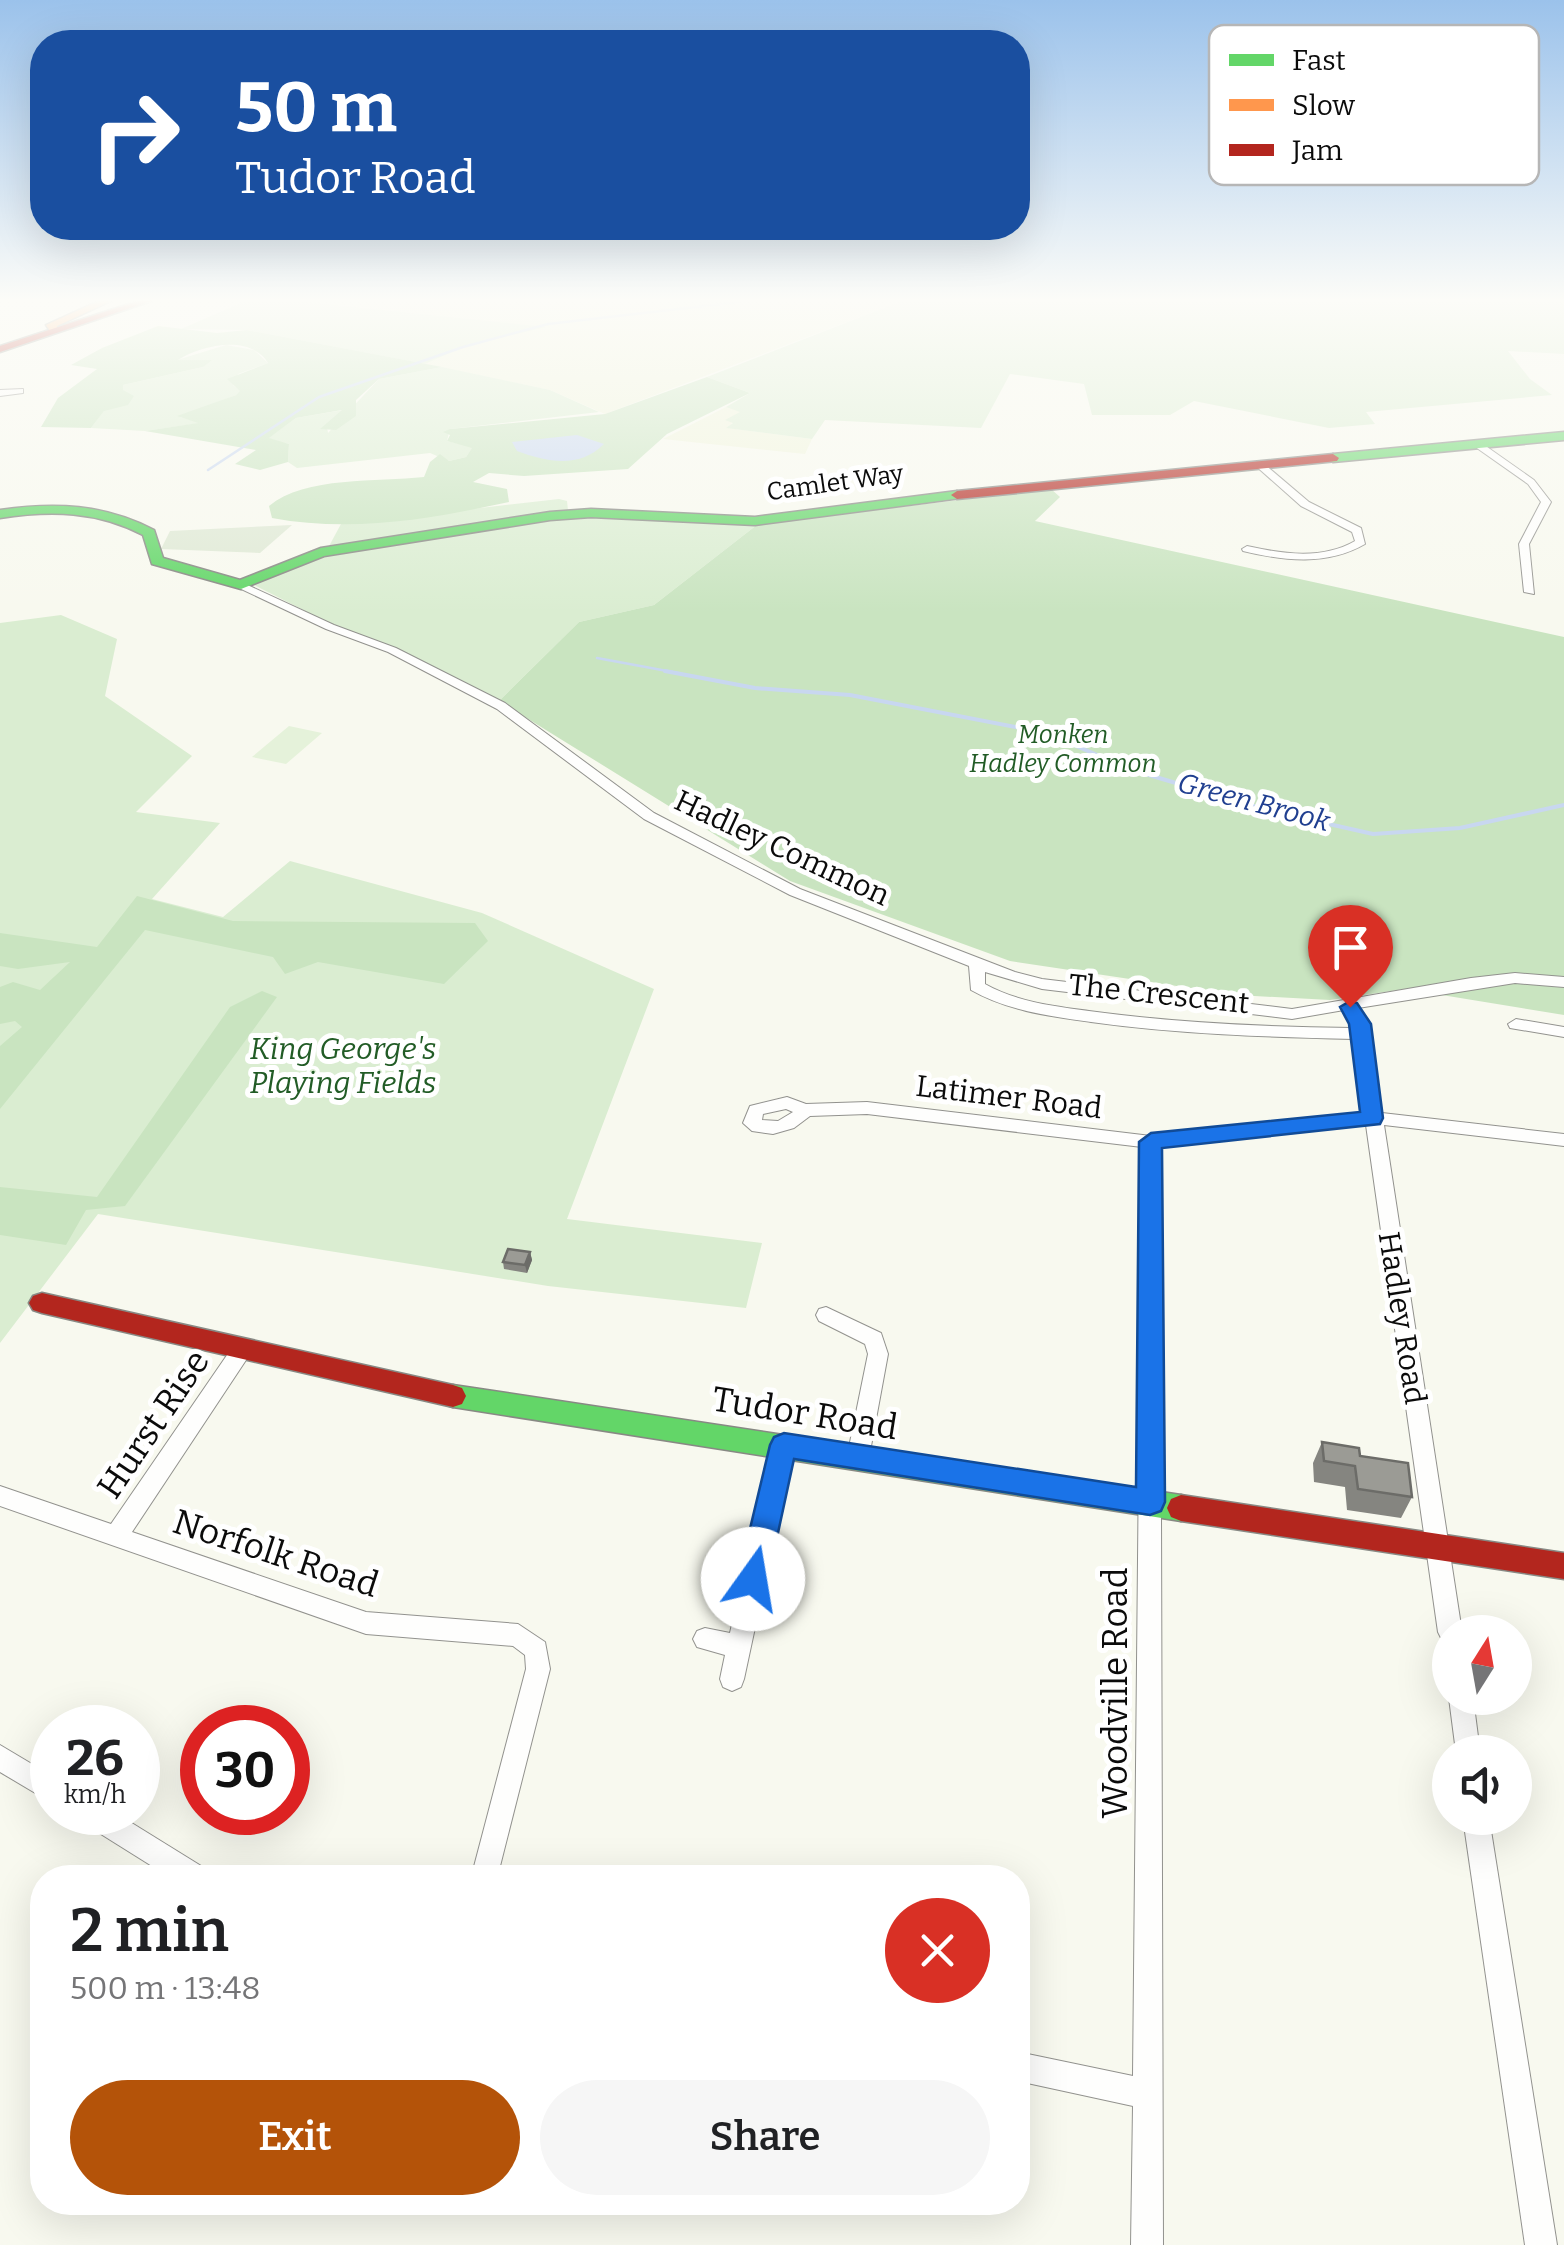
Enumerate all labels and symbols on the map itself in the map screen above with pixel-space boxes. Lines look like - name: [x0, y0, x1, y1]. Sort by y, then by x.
- legend: [1209, 25, 1539, 185]
- text: Fast: [1292, 44, 1346, 77]
- text: Slow: [1292, 89, 1355, 122]
- text: Jam: [1291, 134, 1343, 167]
- street label: Camlet Way: [765, 458, 906, 507]
- park label: Monken Hadley Common: [969, 720, 1157, 779]
- water label: Green Brook: [1174, 766, 1335, 838]
- street label: Hadley Common: [669, 782, 895, 914]
- pin: [1308, 905, 1393, 1008]
- street label: The Crescent: [1067, 967, 1251, 1021]
- park label: King George's Playing Fields: [250, 1031, 436, 1101]
- street label: Latimer Road: [914, 1068, 1104, 1126]
- street label: Hadley Road: [1371, 1229, 1433, 1407]
- street label: Hurst Rise: [88, 1342, 218, 1506]
- street label: Tudor Road: [709, 1378, 901, 1448]
- street label: Norfolk Road: [168, 1500, 384, 1606]
- position arrow: [701, 1527, 805, 1631]
- street label: Woodville Road: [1094, 1568, 1136, 1818]
- north arrow: [1432, 1615, 1532, 1715]
- speed limit sign: 30: [180, 1705, 310, 1835]

